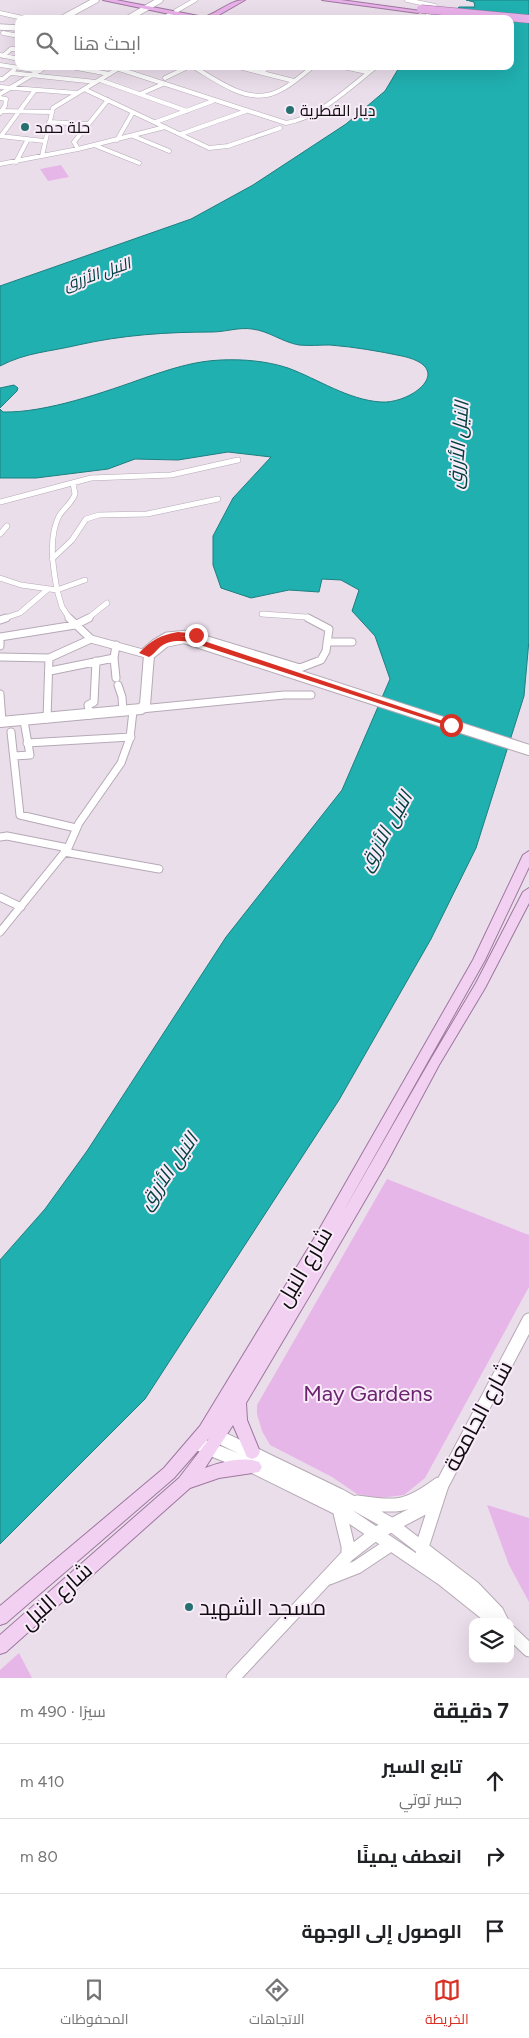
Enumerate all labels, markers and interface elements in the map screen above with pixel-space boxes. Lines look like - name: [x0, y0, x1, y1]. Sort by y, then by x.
- search box: [15, 15, 514, 70]
- icon: search: [33, 29, 61, 57]
- text: ابحث هنا: [73, 32, 141, 55]
- place label: ديار القطرية: [300, 101, 375, 120]
- marker: ديار القطرية: [284, 104, 296, 116]
- place label: حلة حمد: [35, 118, 90, 137]
- marker: حلة حمد: [19, 121, 31, 133]
- water label: النيل الأزرق: [61, 253, 135, 295]
- water label: النيل الأزرق: [442, 398, 475, 490]
- route end: [185, 624, 208, 647]
- route start: [440, 714, 463, 737]
- water label: النيل الأزرق: [353, 785, 419, 875]
- water label: النيل الأزرق: [133, 1126, 205, 1214]
- street label: شارع النيل: [270, 1222, 339, 1312]
- street label: شارع الجامعة: [438, 1356, 519, 1476]
- park label: May Gardens: [303, 1380, 433, 1407]
- street label: شارع النيل: [14, 1556, 99, 1636]
- place label: مسجد الشهيد: [199, 1594, 326, 1621]
- marker: مسجد الشهيد: [183, 1601, 195, 1613]
- map controls: [469, 1618, 514, 1663]
- button: layers: [469, 1618, 514, 1663]
- text: 7 دقيقة: [433, 1698, 509, 1723]
- text: سيرًا · 490 m: [20, 1702, 106, 1721]
- text: تابع السير: [382, 1755, 462, 1778]
- icon: ahead: [481, 1767, 509, 1795]
- text: 410 m: [20, 1772, 64, 1791]
- text: جسر توتي: [399, 1790, 462, 1809]
- icon: right: [481, 1842, 509, 1870]
- text: انعطف يمينًا: [356, 1845, 462, 1868]
- text: 80 m: [20, 1847, 58, 1866]
- icon: arrive: [481, 1917, 509, 1945]
- text: الوصول إلى الوجهة: [302, 1920, 462, 1943]
- tab: المحفوظات: [60, 1976, 128, 2032]
- tab: الاتجاهات: [249, 1976, 304, 2032]
- tab: الخريطة: [425, 1976, 469, 2032]

